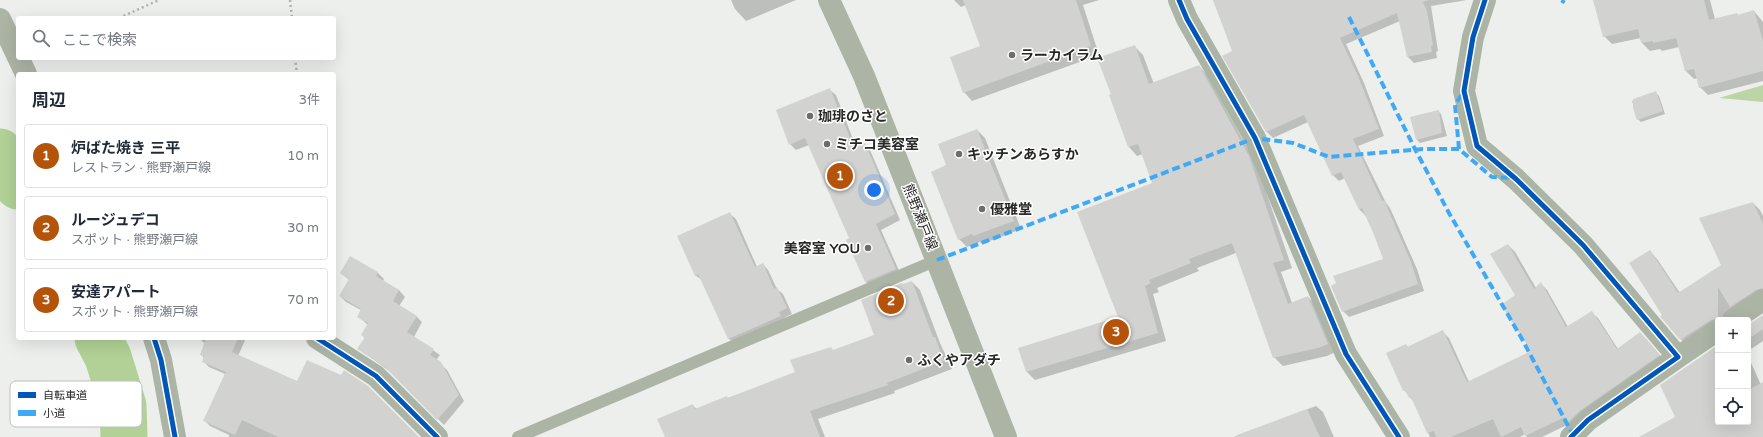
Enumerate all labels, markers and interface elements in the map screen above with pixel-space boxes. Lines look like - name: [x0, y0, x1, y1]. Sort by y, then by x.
- search box: [16, 16, 336, 60]
- icon: search: [30, 27, 52, 49]
- text: ここで検索: [62, 31, 137, 49]
- place label: ラーカイラム: [1020, 47, 1104, 64]
- marker: ラーカイラム: [1007, 50, 1017, 60]
- text: 周辺: [32, 90, 66, 111]
- text: 3件: [299, 92, 320, 108]
- place label: 珈琲のさと: [818, 108, 888, 125]
- marker: 珈琲のさと: [805, 111, 815, 121]
- place label: ミチコ美容室: [835, 136, 919, 153]
- text: 炉ばた焼き 三平: [71, 139, 180, 157]
- marker: ミチコ美容室: [822, 139, 832, 149]
- place label: キッチンあらすか: [967, 146, 1079, 163]
- text: 1: [42, 148, 50, 164]
- text: 10 m: [287, 148, 319, 164]
- marker: キッチンあらすか: [954, 149, 964, 159]
- text: レストラン · 熊野瀬戸線: [71, 160, 211, 176]
- pin: 1: [827, 161, 853, 191]
- your location: [864, 180, 884, 200]
- street label: 熊野瀬戸線: [899, 181, 941, 253]
- place label: 優雅堂: [990, 201, 1032, 218]
- marker: 優雅堂: [977, 204, 987, 214]
- text: ルージュデコ: [71, 211, 160, 229]
- text: 2: [42, 220, 50, 236]
- text: 30 m: [287, 220, 319, 236]
- text: スポット · 熊野瀬戸線: [71, 232, 198, 248]
- place label: 美容室 YOU: [784, 240, 860, 257]
- marker: 美容室 YOU: [863, 243, 873, 253]
- text: 安達アパート: [71, 283, 161, 301]
- pin: 2: [878, 286, 904, 316]
- text: 3: [42, 292, 50, 308]
- text: 70 m: [287, 292, 319, 308]
- text: スポット · 熊野瀬戸線: [71, 304, 198, 320]
- pin: 3: [1103, 317, 1129, 347]
- map controls: [1715, 317, 1751, 425]
- button: +: [1715, 317, 1751, 353]
- place label: ふくやアダチ: [917, 352, 1001, 369]
- button: −: [1715, 353, 1751, 389]
- marker: ふくやアダチ: [904, 355, 914, 365]
- legend: [10, 381, 142, 427]
- text: 自転車道: [43, 389, 87, 402]
- button: locate: [1715, 389, 1751, 425]
- text: 小道: [43, 407, 65, 420]

